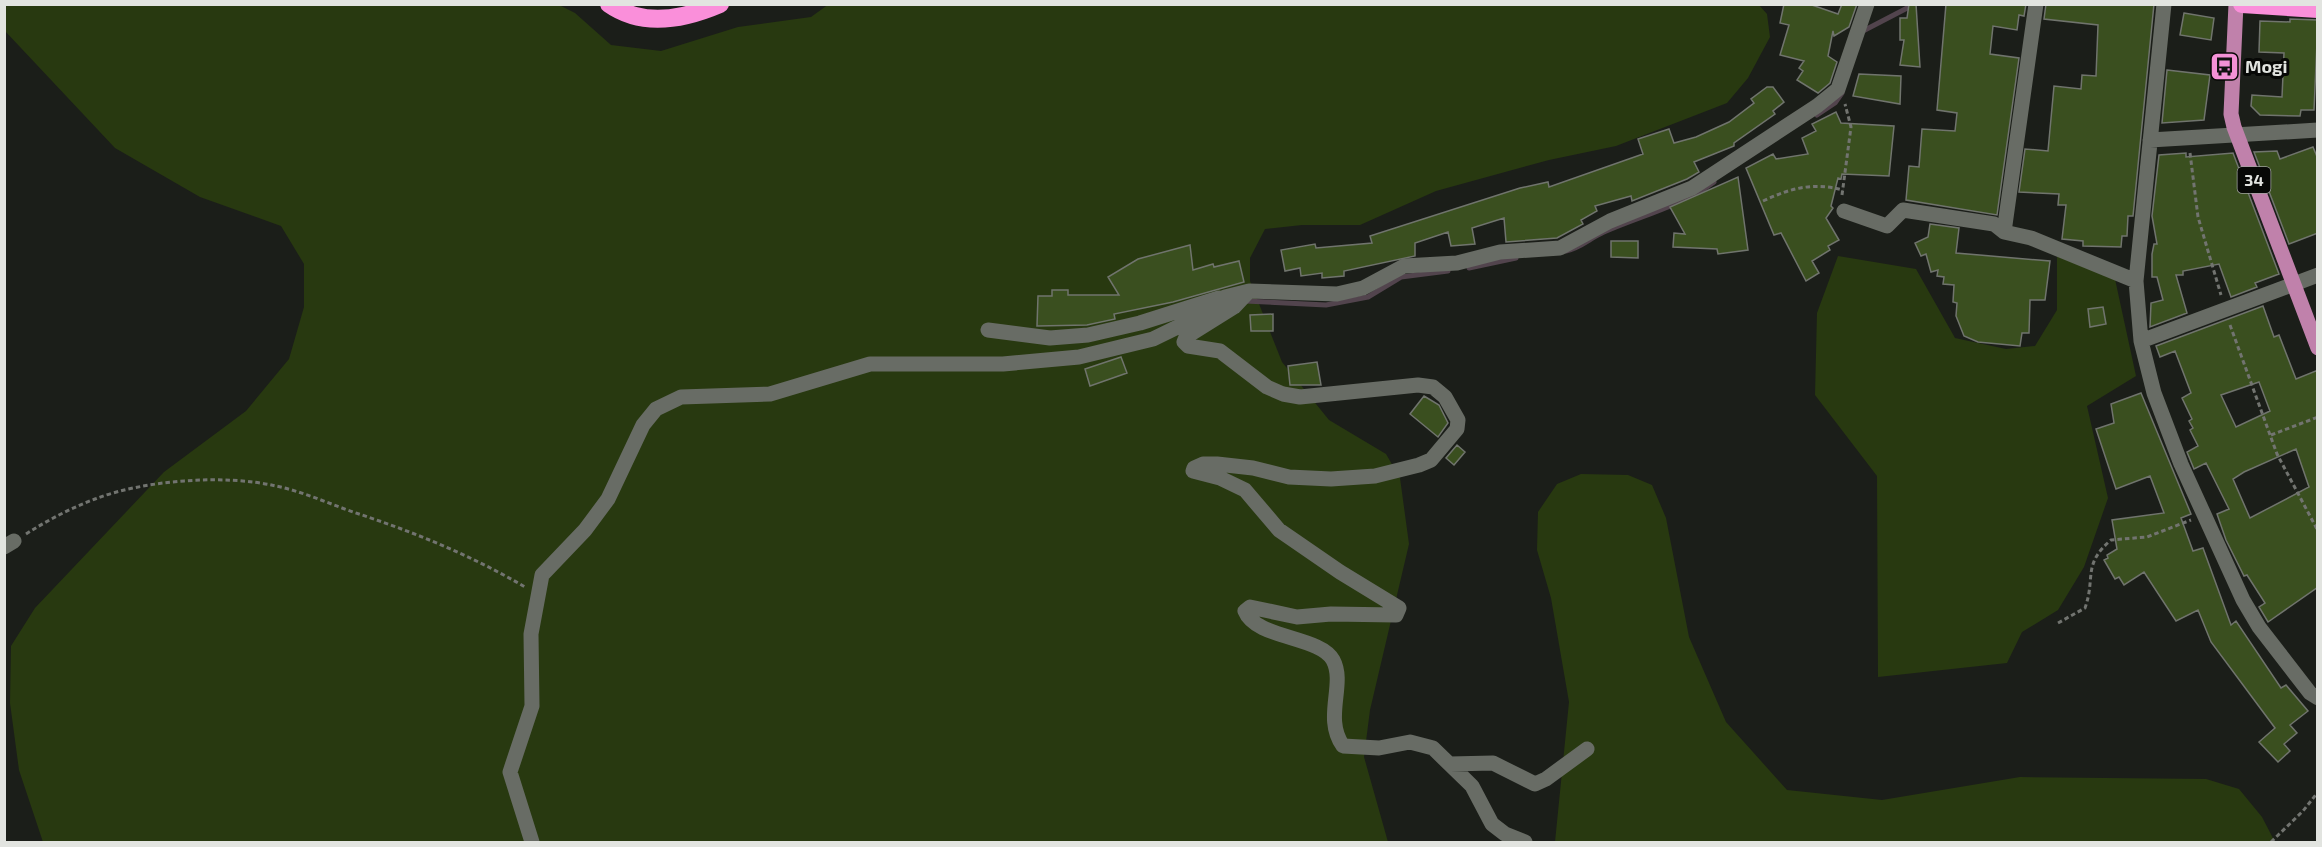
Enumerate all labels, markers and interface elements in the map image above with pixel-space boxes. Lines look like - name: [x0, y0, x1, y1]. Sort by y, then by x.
- bus stop icon: Mogi: [2208, 51, 2240, 83]
- place label: Mogi: [2245, 55, 2288, 77]
- road number: 34: [2238, 167, 2270, 193]

